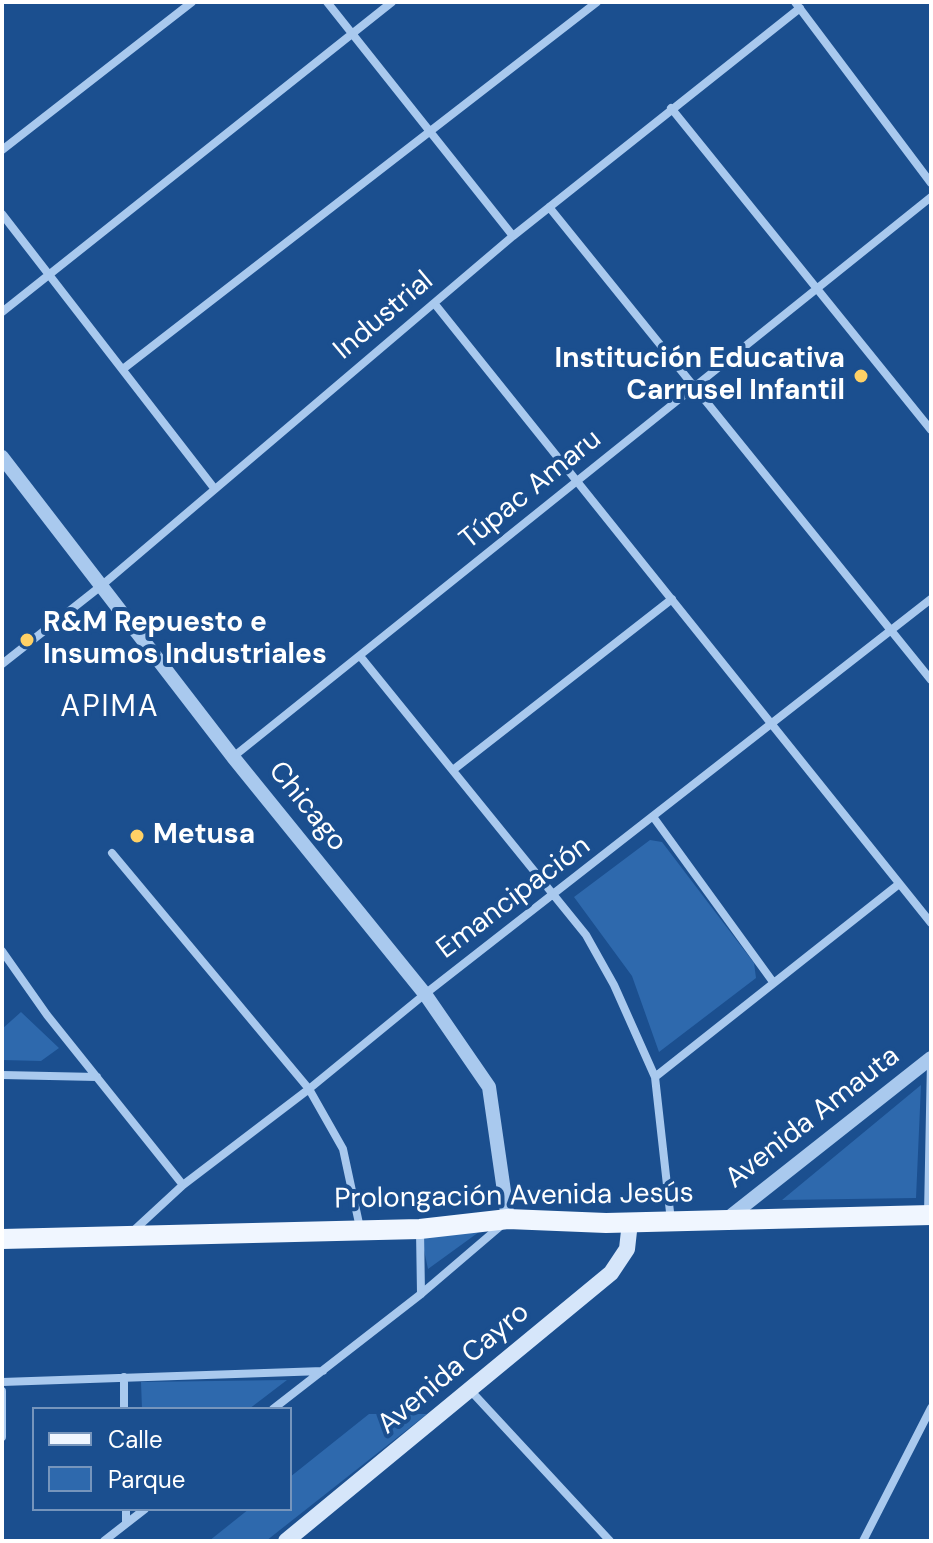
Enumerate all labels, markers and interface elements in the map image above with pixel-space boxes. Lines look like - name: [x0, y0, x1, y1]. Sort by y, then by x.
- street label: Industrial: [328, 265, 440, 367]
- place label: Institución Educativa Carrusel Infantil: [555, 343, 845, 409]
- marker: Institución Educativa Carrusel Infantil: [852, 367, 870, 385]
- street label: Túpac Amaru: [454, 423, 608, 557]
- place label: R&M Repuesto e Insumos Industriales: [43, 607, 327, 673]
- marker: R&M Repuesto e Insumos Industriales: [18, 631, 36, 649]
- district label: APIMA: [60, 690, 160, 726]
- street label: Chicago: [261, 755, 353, 859]
- place label: Metusa: [153, 819, 255, 853]
- marker: Metusa: [128, 827, 146, 845]
- street label: Emancipación: [431, 830, 597, 966]
- street label: Avenida Amauta: [719, 1040, 907, 1196]
- street label: Prolongación Avenida Jesús: [334, 1177, 694, 1217]
- street label: Avenida Cayro: [372, 1296, 536, 1442]
- legend: [32, 1407, 292, 1511]
- text: Calle: [108, 1424, 163, 1455]
- text: Parque: [108, 1464, 185, 1495]

